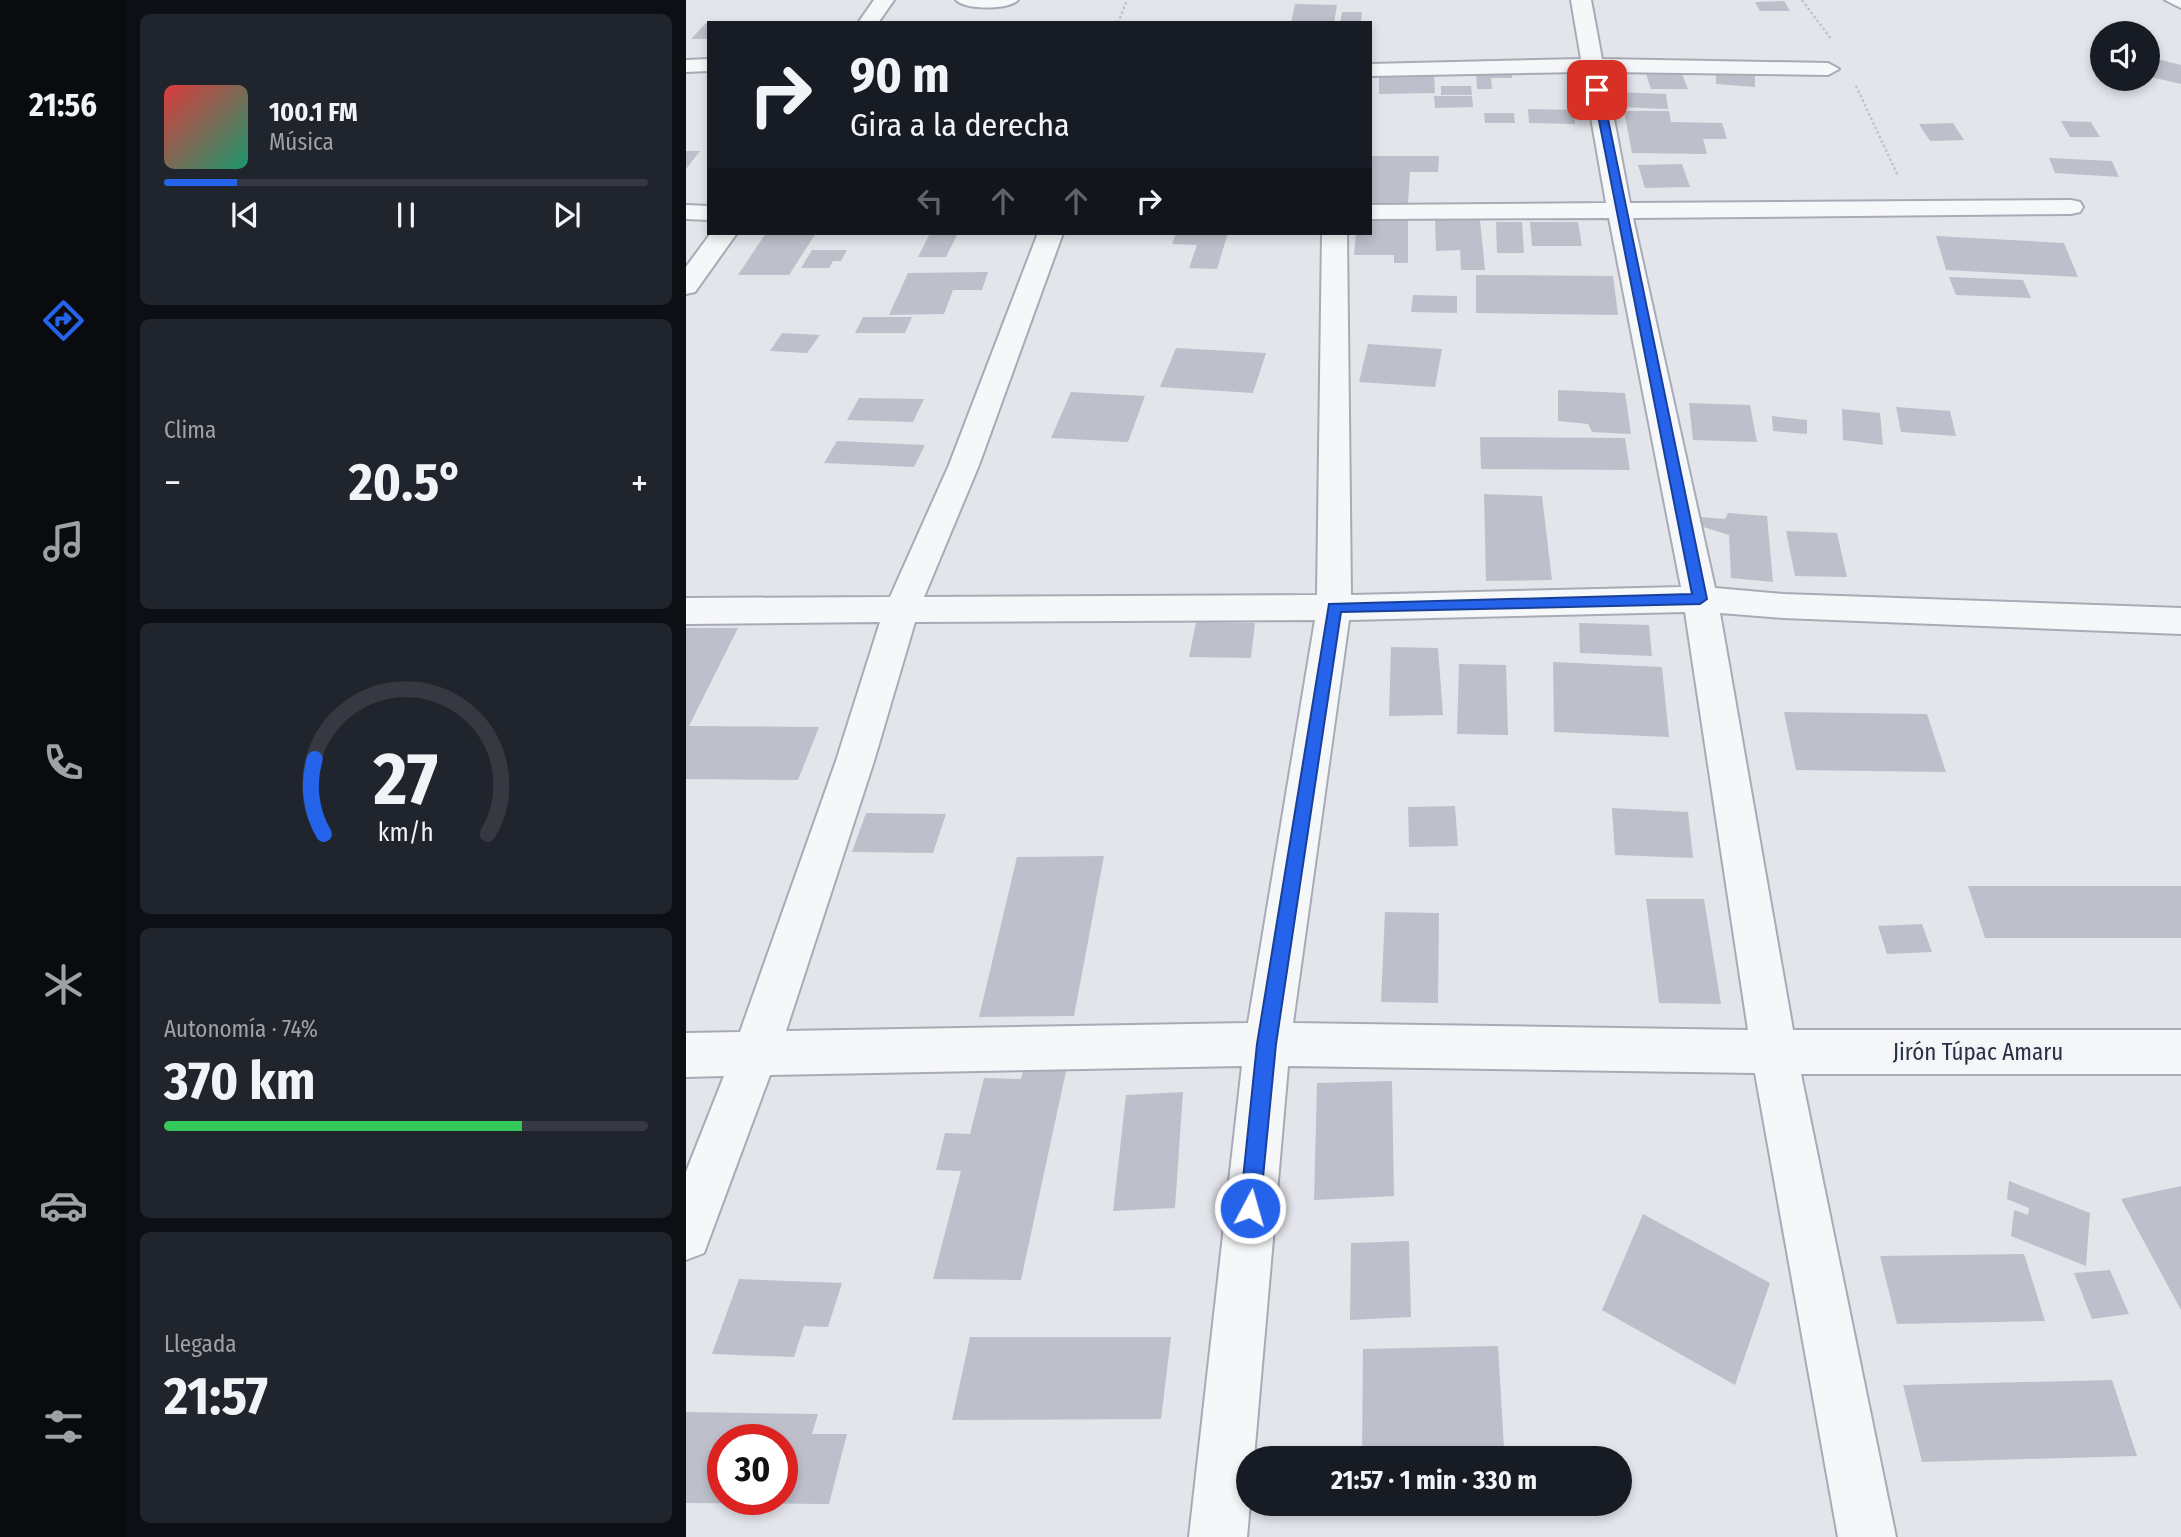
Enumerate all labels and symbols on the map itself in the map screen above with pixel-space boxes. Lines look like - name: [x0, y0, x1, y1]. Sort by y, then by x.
- pin: [1567, 60, 1627, 120]
- street label: Jirón Túpac Amaru: [1893, 1038, 2063, 1066]
- position arrow: [1213, 1171, 1287, 1245]
- speed limit sign: 30: [707, 1424, 798, 1515]

